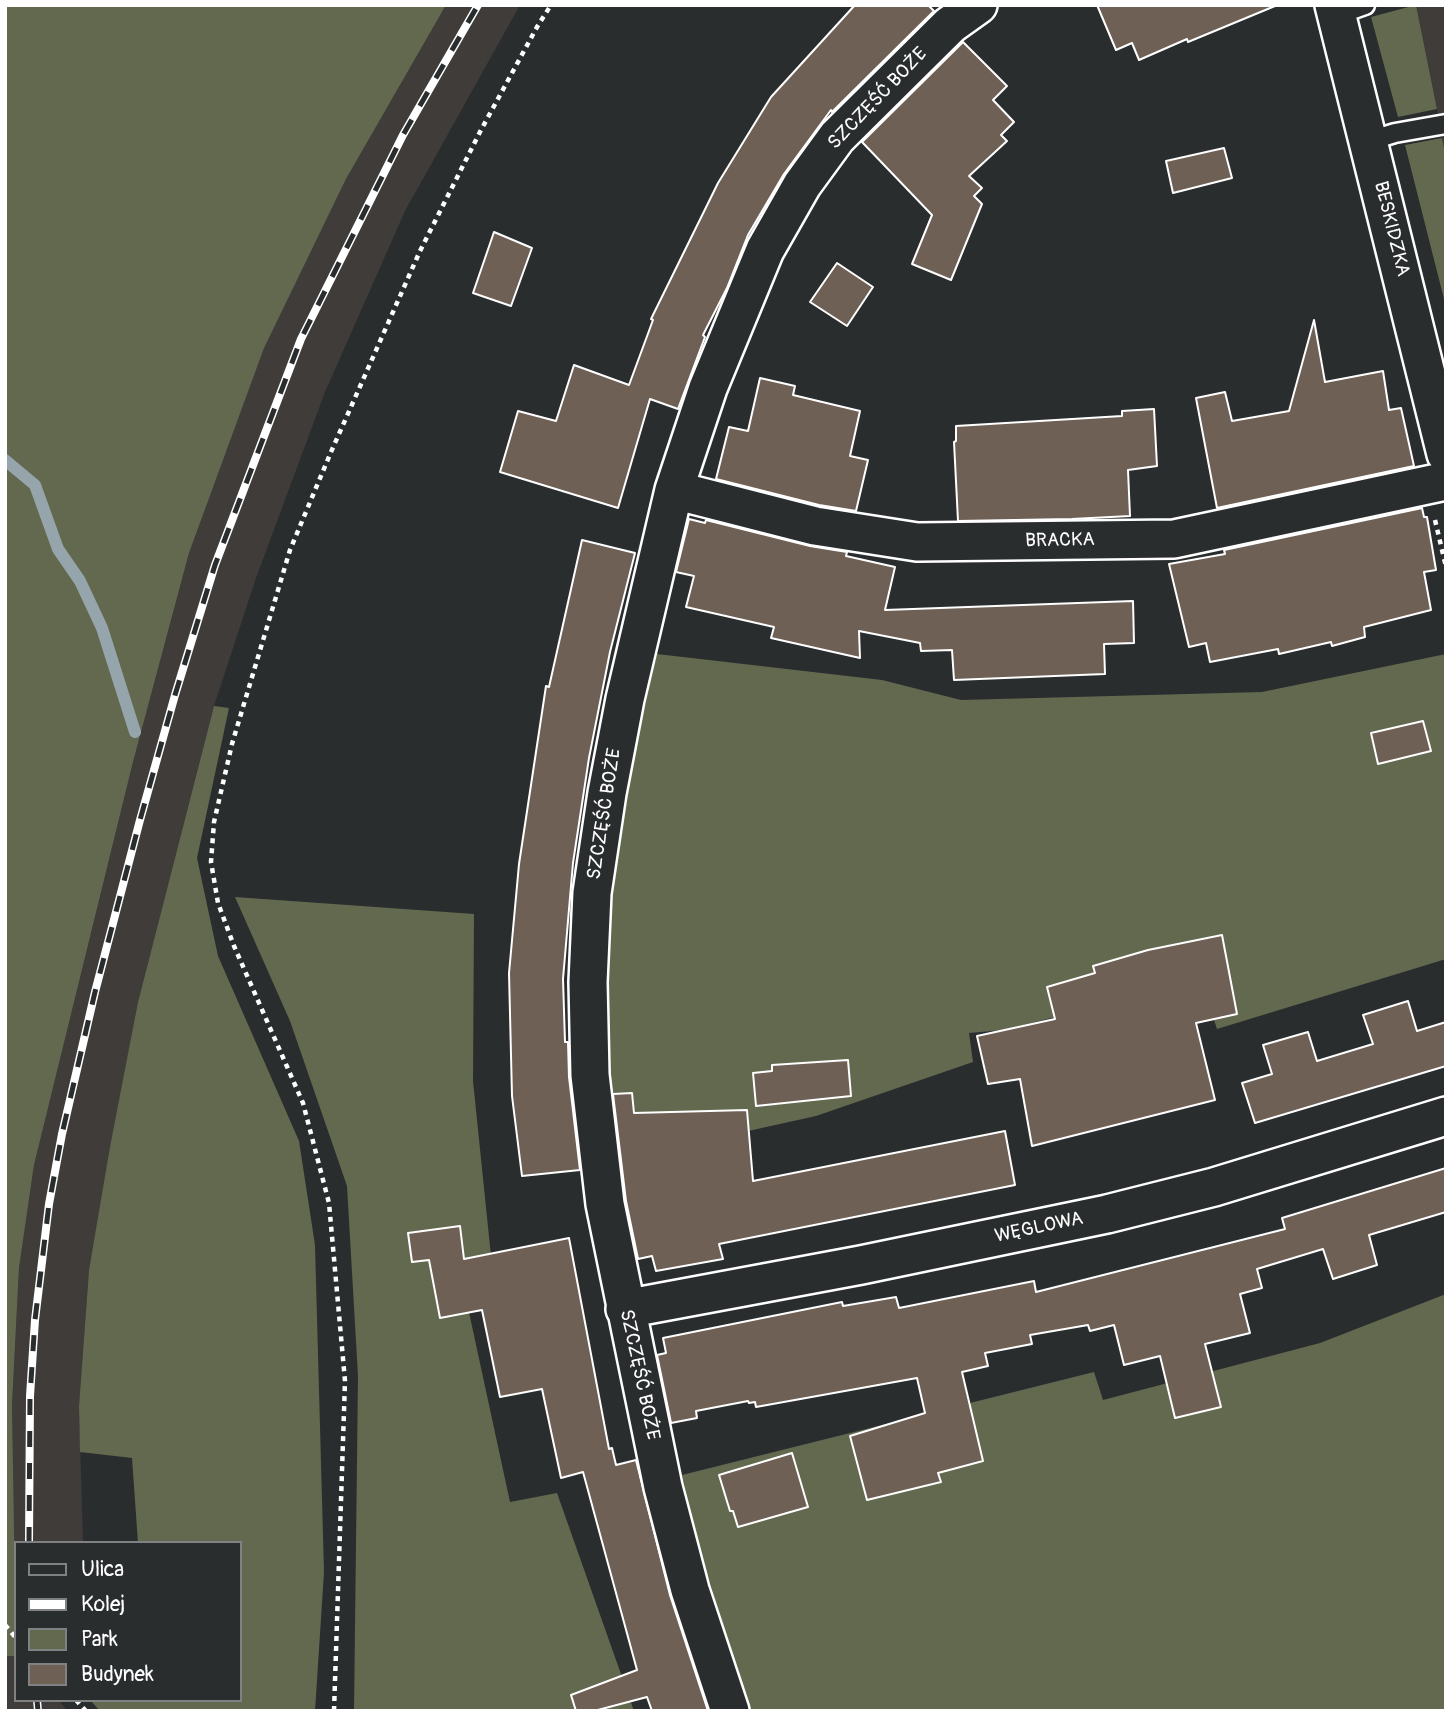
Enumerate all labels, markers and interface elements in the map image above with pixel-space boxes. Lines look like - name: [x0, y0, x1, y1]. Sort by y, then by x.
- street label: SZCZĘŚĆ BOŻE: [824, 43, 932, 155]
- street label: BESKIDZKA: [1368, 179, 1414, 279]
- street label: BRACKA: [1025, 529, 1095, 553]
- street label: SZCZĘŚĆ BOŻE: [583, 747, 627, 881]
- street label: WĘGLOWA: [993, 1208, 1085, 1248]
- street label: SZCZĘŚĆ BOŻE: [614, 1308, 664, 1442]
- legend: [14, 1541, 242, 1702]
- text: Ulica: [81, 1556, 124, 1583]
- text: Kolej: [81, 1591, 125, 1618]
- text: Park: [81, 1626, 118, 1653]
- text: Budynek: [81, 1661, 154, 1688]

